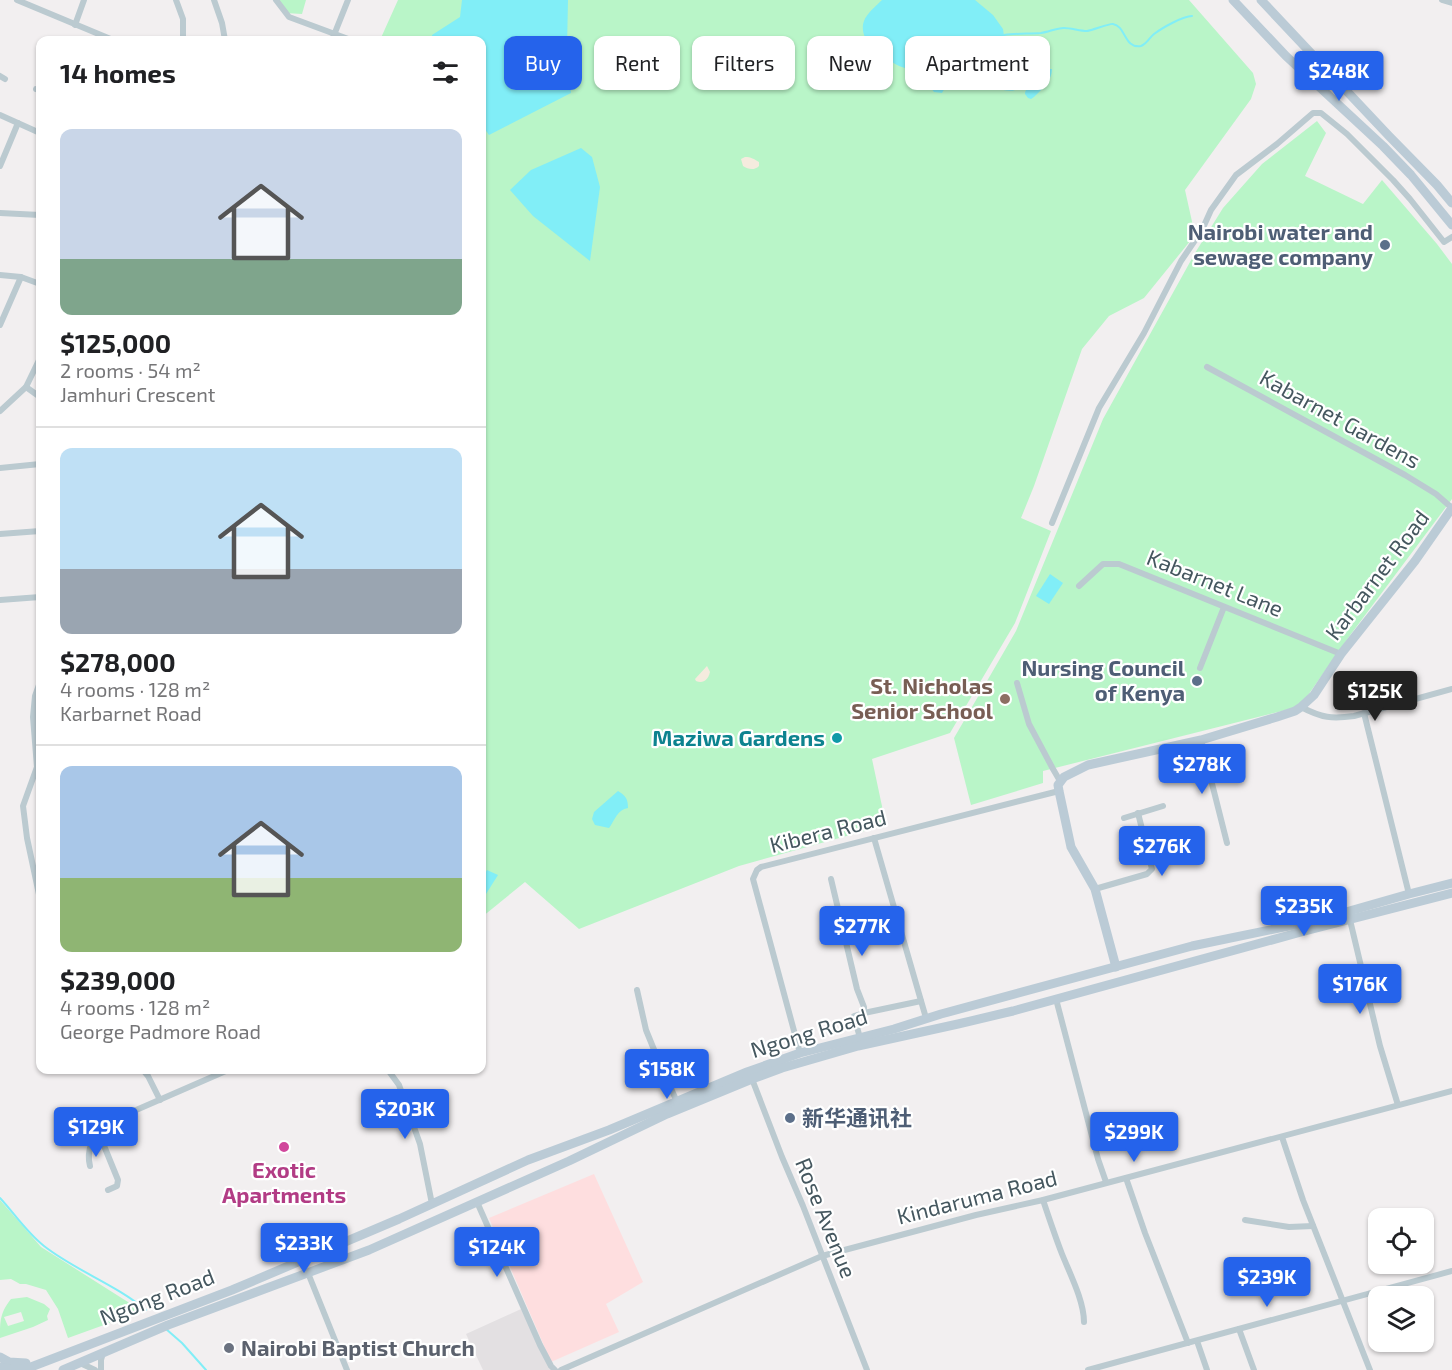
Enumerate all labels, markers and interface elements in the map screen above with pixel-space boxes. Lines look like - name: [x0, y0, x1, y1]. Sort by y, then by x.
- chip: Buy: [504, 36, 582, 90]
- chip: Rent: [594, 36, 680, 90]
- chip: Filters: [692, 36, 795, 90]
- chip: New: [807, 36, 893, 90]
- chip: Apartment: [905, 36, 1050, 90]
- pin: $248K: [1297, 51, 1381, 102]
- icon: filters: [429, 56, 462, 89]
- text: 14 homes: [60, 57, 176, 88]
- text: $248K: [1308, 58, 1370, 82]
- icon: home: [207, 168, 315, 276]
- place label: Nairobi water and sewage company: [1188, 218, 1374, 270]
- marker: Nairobi water and sewage company: [1378, 238, 1392, 252]
- text: $125,000: [60, 327, 171, 358]
- text: 2 rooms · 54 m²: [60, 358, 201, 382]
- street label: Kabarnet Gardens: [1256, 363, 1425, 473]
- text: Jamhuri Crescent: [60, 382, 215, 406]
- icon: home: [207, 487, 315, 595]
- street label: Karbarnet Road: [1319, 504, 1433, 644]
- street label: Kabarnet Lane: [1144, 543, 1287, 621]
- text: $278,000: [60, 646, 176, 677]
- place label: Nursing Council of Kenya: [1021, 654, 1186, 706]
- pin: $125K: [1333, 671, 1417, 722]
- place label: St. Nicholas Senior School: [851, 672, 994, 723]
- marker: Nursing Council of Kenya: [1190, 674, 1204, 688]
- text: 4 rooms · 128 m²: [60, 677, 210, 701]
- text: $125K: [1347, 678, 1403, 702]
- marker: St. Nicholas Senior School: [998, 692, 1012, 706]
- text: Karbarnet Road: [60, 701, 202, 725]
- place label: Maziwa Gardens: [652, 724, 825, 750]
- marker: Maziwa Gardens: [830, 731, 844, 745]
- pin: $278K: [1160, 744, 1244, 795]
- text: $278K: [1173, 751, 1231, 775]
- street label: Kibera Road: [767, 803, 889, 857]
- icon: home: [207, 805, 315, 913]
- pin: $276K: [1120, 826, 1204, 877]
- text: $276K: [1133, 833, 1191, 857]
- pin: $235K: [1262, 886, 1346, 937]
- text: $235K: [1275, 893, 1333, 917]
- pin: $277K: [820, 906, 904, 957]
- text: $277K: [833, 913, 891, 937]
- text: $239,000: [60, 964, 176, 995]
- pin: $176K: [1318, 964, 1402, 1015]
- text: $176K: [1332, 971, 1388, 995]
- text: 4 rooms · 128 m²: [60, 995, 210, 1019]
- street label: Ngong Road: [747, 1002, 870, 1062]
- text: George Padmore Road: [60, 1019, 261, 1043]
- pin: $158K: [625, 1049, 709, 1100]
- text: $158K: [639, 1056, 695, 1080]
- pin: $203K: [363, 1089, 447, 1140]
- text: $203K: [375, 1096, 435, 1120]
- place label: 新华通讯社: [802, 1104, 912, 1130]
- pin: $129K: [54, 1107, 138, 1158]
- marker: 新华通讯社: [783, 1111, 797, 1125]
- pin: $299K: [1092, 1112, 1176, 1163]
- text: $129K: [68, 1114, 124, 1138]
- text: $299K: [1104, 1119, 1164, 1143]
- marker: Exotic Apartments: [277, 1140, 291, 1154]
- street label: Rose Avenue: [791, 1154, 863, 1281]
- place label: Exotic Apartments: [222, 1156, 346, 1207]
- street label: Kindaruma Road: [894, 1164, 1060, 1229]
- map controls: [1368, 1208, 1434, 1352]
- button: locate: [1368, 1208, 1434, 1274]
- pin: $233K: [262, 1223, 346, 1274]
- pin: $124K: [455, 1227, 539, 1278]
- text: $233K: [275, 1230, 333, 1254]
- text: $124K: [468, 1234, 526, 1258]
- pin: $239K: [1225, 1257, 1309, 1308]
- street label: Ngong Road: [96, 1262, 218, 1330]
- text: $239K: [1237, 1264, 1297, 1288]
- button: layers: [1368, 1286, 1434, 1352]
- place label: Nairobi Baptist Church: [241, 1334, 475, 1360]
- marker: Nairobi Baptist Church: [222, 1341, 236, 1355]

